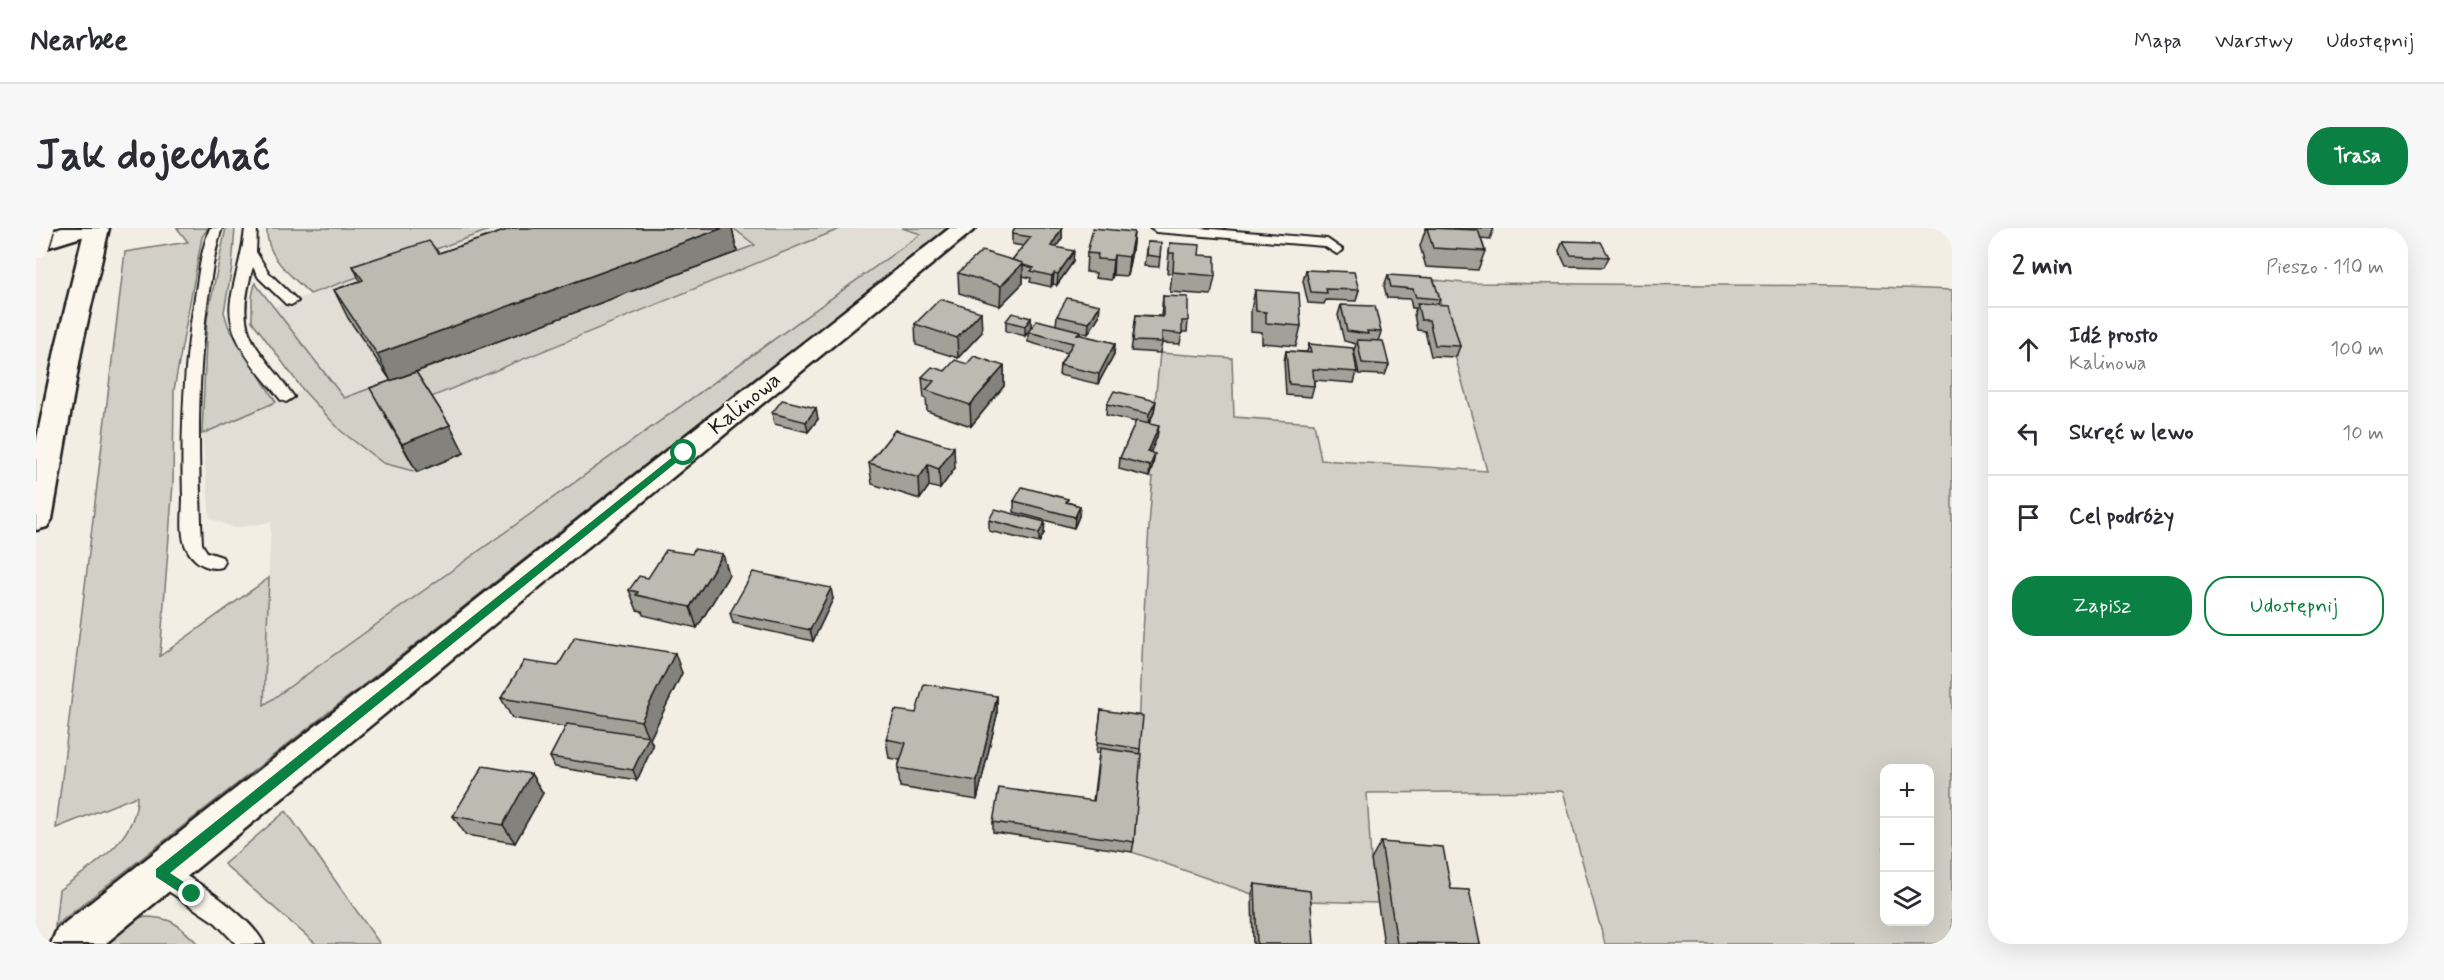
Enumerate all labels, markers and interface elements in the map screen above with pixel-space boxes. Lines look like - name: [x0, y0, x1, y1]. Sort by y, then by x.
- text: Nearbee: [30, 23, 128, 60]
- text: Mapa: [2134, 27, 2182, 55]
- text: Warstwy: [2215, 27, 2293, 55]
- text: Udostępnij: [2326, 27, 2414, 55]
- button: Trasa: [2307, 127, 2408, 185]
- text: Jak dojechać: [36, 129, 270, 184]
- text: 2 min: [2012, 250, 2073, 284]
- text: Pieszo · 110 m: [2266, 254, 2384, 281]
- text: Idź prosto: [2069, 322, 2158, 350]
- icon: ahead: [2012, 333, 2045, 366]
- text: 100 m: [2330, 336, 2384, 363]
- text: Kalinowa: [2069, 350, 2147, 377]
- street label: Kalinowa: [703, 366, 787, 442]
- icon: left: [2012, 417, 2045, 450]
- text: Skręć w lewo: [2069, 419, 2194, 447]
- text: 10 m: [2342, 420, 2384, 447]
- route start: [670, 439, 696, 465]
- icon: arrive: [2012, 501, 2045, 534]
- text: Cel podróży: [2069, 503, 2174, 531]
- button: Zapisz: [2012, 576, 2192, 636]
- button: Udostępnij: [2204, 576, 2384, 636]
- map controls: [1880, 764, 1934, 926]
- button: +: [1880, 764, 1934, 818]
- button: −: [1880, 818, 1934, 872]
- button: layers: [1880, 872, 1934, 926]
- route end: [178, 880, 204, 906]

